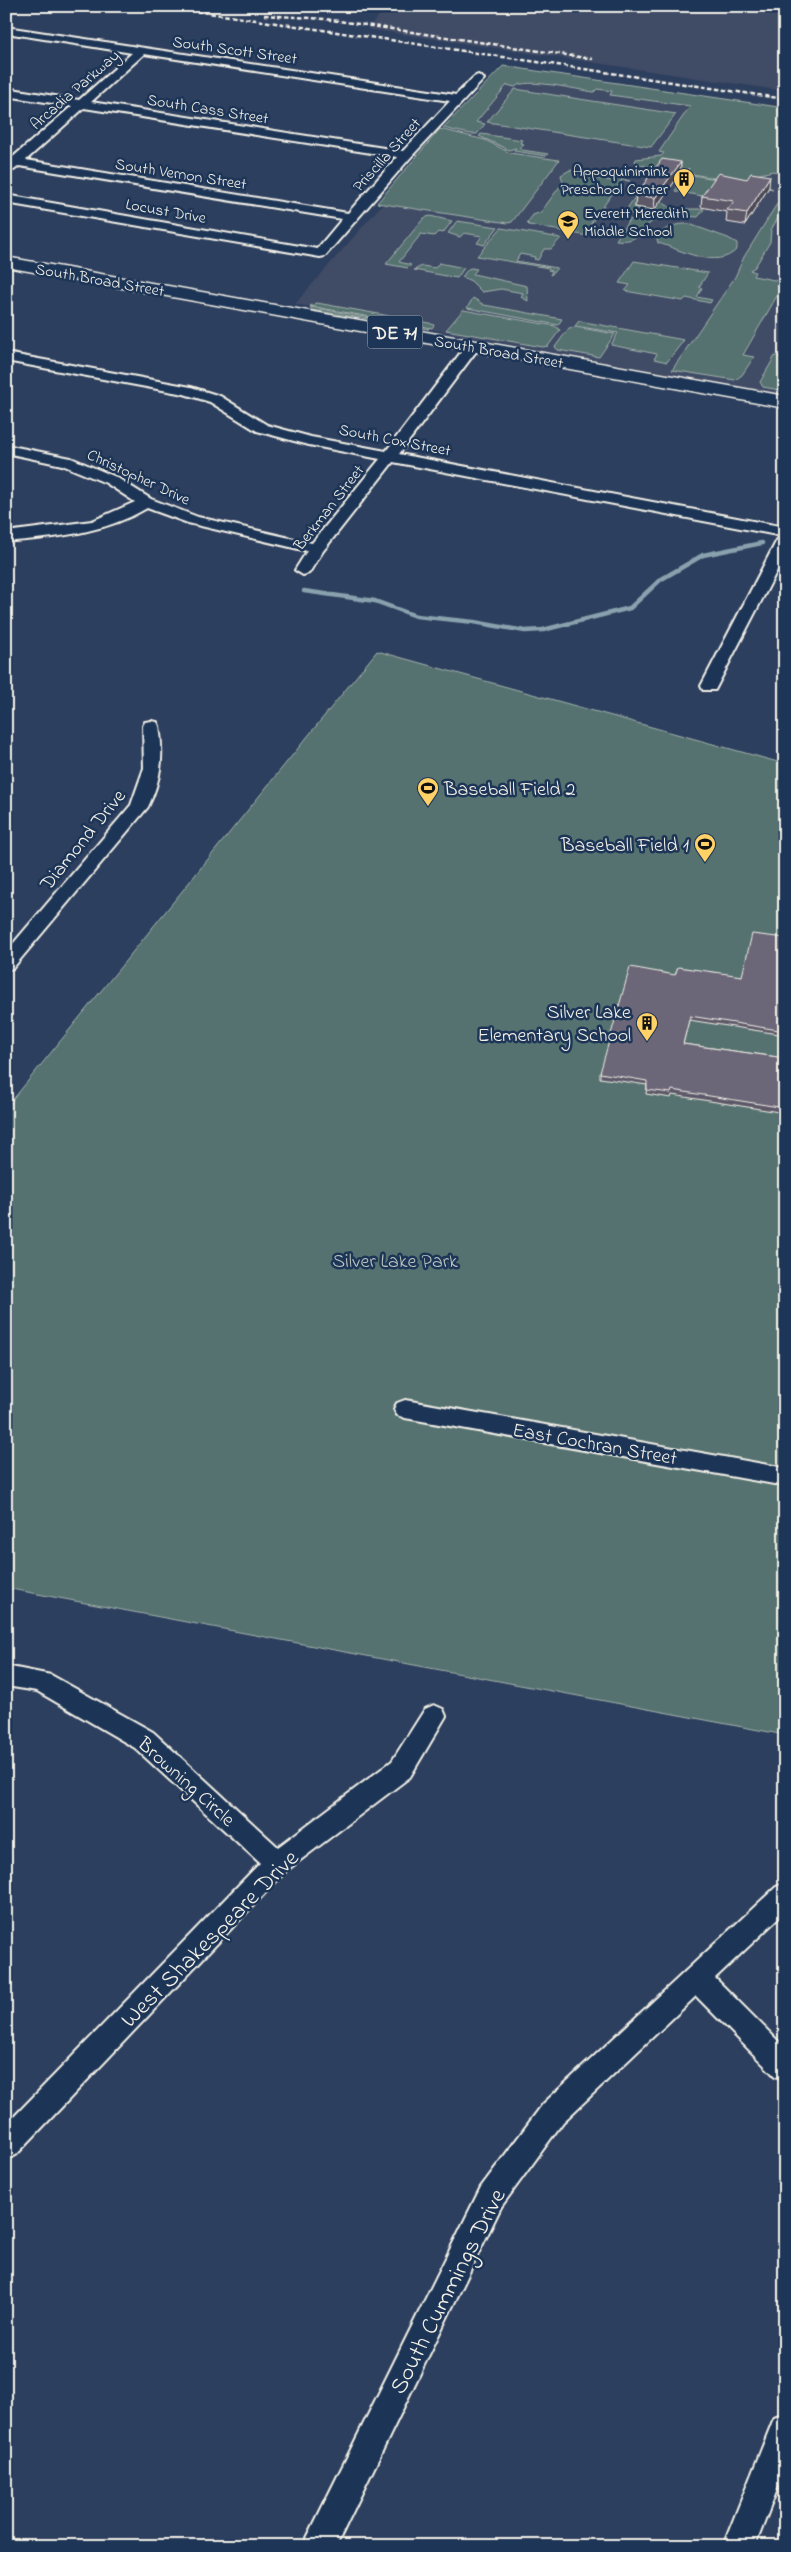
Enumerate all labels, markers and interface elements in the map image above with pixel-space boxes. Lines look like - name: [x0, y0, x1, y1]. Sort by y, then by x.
- street label: South Scott Street: [171, 30, 299, 72]
- street label: Arcadia Parkway: [25, 45, 126, 136]
- street label: South Cass Street: [145, 89, 271, 132]
- street label: Priscilla Street: [348, 112, 428, 198]
- street label: South Vernon Street: [113, 153, 249, 197]
- place label: Appoquinimink Preschool Center: [561, 160, 669, 202]
- building icon: Appoquinimink Preschool Center: [672, 167, 696, 198]
- street label: Locust Drive: [123, 193, 209, 231]
- place label: Everett Meredith Middle School: [584, 202, 688, 244]
- school or university icon: Everett Meredith Middle School: [556, 209, 580, 240]
- street label: South Broad Street: [33, 258, 167, 304]
- road number: DE 71: [368, 316, 422, 348]
- street label: South Broad Street: [432, 330, 566, 376]
- street label: South Cox Street: [337, 418, 453, 464]
- street label: Christopher Drive: [83, 443, 194, 513]
- street label: Berkman Street: [288, 460, 371, 557]
- sports icon: Baseball Field 2: [416, 776, 440, 807]
- place label: Baseball Field 2: [443, 776, 576, 805]
- street label: Diamond Drive: [33, 784, 134, 898]
- place label: Baseball Field 1: [560, 832, 689, 861]
- sports icon: Baseball Field 1: [693, 832, 717, 863]
- place label: Silver Lake Elementary School: [478, 999, 631, 1051]
- building icon: Silver Lake Elementary School: [635, 1011, 659, 1042]
- park label: Silver Lake Park: [332, 1248, 458, 1277]
- street label: East Cochran Street: [510, 1417, 680, 1474]
- street label: Browning Circle: [129, 1730, 241, 1835]
- street label: West Shakespeare Drive: [114, 1842, 308, 2037]
- street label: South Cummings Drive: [382, 2183, 516, 2401]

